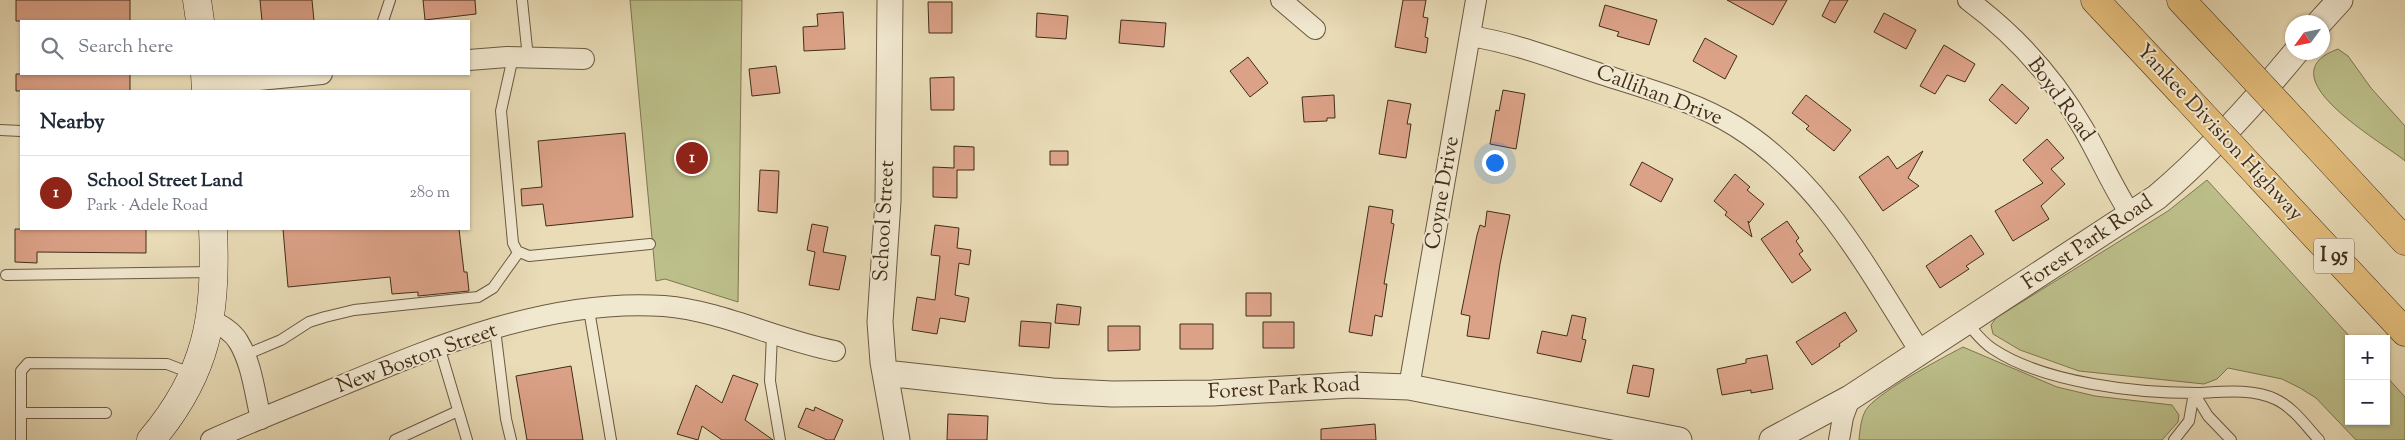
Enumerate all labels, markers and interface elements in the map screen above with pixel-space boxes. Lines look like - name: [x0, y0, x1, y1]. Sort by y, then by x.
- north arrow: [2285, 15, 2330, 60]
- search box: [20, 20, 470, 75]
- icon: search: [38, 34, 66, 62]
- text: Search here: [78, 34, 173, 61]
- street label: Yankee Division Highway: [2129, 38, 2310, 229]
- street label: Boyd Road: [2019, 52, 2101, 148]
- street label: Callihan Drive: [1591, 58, 1727, 134]
- text: Nearby: [40, 108, 105, 138]
- street label: Coyne Drive: [1418, 134, 1468, 252]
- pin: 1: [676, 139, 708, 177]
- your location: [1482, 150, 1508, 176]
- street label: School Street: [867, 160, 903, 282]
- text: School Street Land: [87, 168, 243, 195]
- text: 1: [53, 182, 59, 205]
- text: 280 m: [409, 182, 450, 205]
- street label: Forest Park Road: [2017, 188, 2160, 298]
- text: Park · Adele Road: [87, 195, 208, 218]
- road number: I 95: [2314, 238, 2354, 274]
- street label: New Boston Street: [333, 316, 501, 402]
- map controls: [2345, 335, 2390, 425]
- button: +: [2345, 335, 2390, 380]
- street label: Forest Park Road: [1207, 370, 1361, 408]
- button: −: [2345, 380, 2390, 425]

